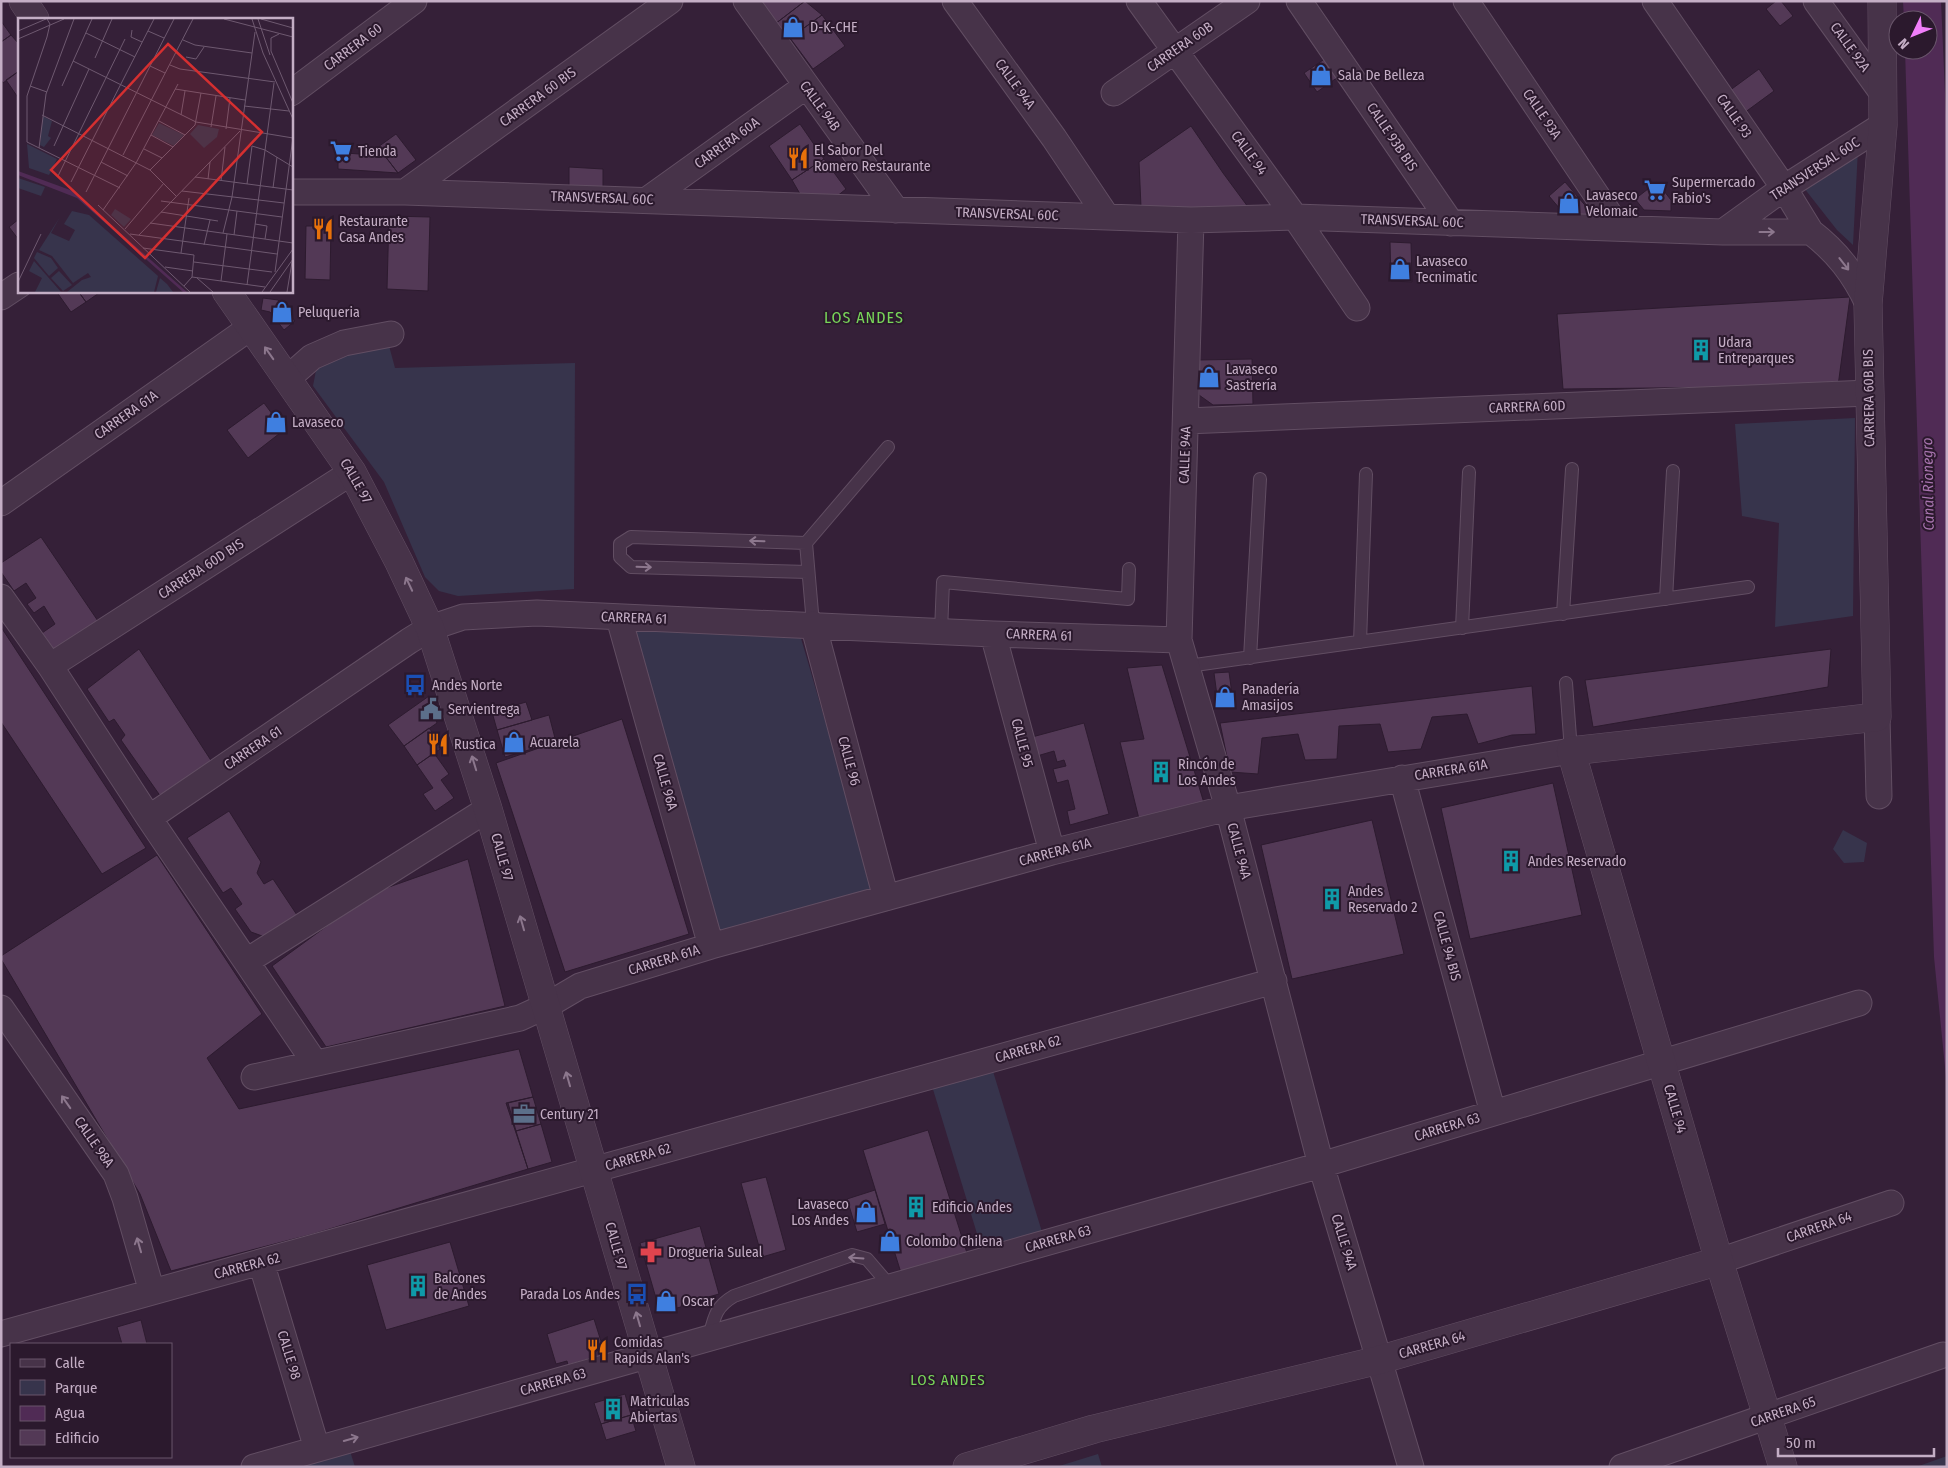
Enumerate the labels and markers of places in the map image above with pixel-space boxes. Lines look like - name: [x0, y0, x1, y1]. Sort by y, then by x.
- shop icon: D-K-CHE: [780, 14, 806, 40]
- place label: D-K-CHE: [810, 19, 858, 36]
- shop icon: Sala De Belleza: [1308, 62, 1334, 88]
- place label: Sala De Belleza: [1338, 67, 1425, 84]
- supermarket icon: Tienda: [328, 138, 354, 164]
- place label: El Sabor Del Romero Restaurante: [814, 142, 931, 175]
- place label: Tienda: [358, 143, 397, 160]
- restaurant icon: El Sabor Del Romero Restaurante: [785, 145, 811, 171]
- place label: Supermercado Fabio's: [1672, 174, 1755, 207]
- supermarket icon: Supermercado Fabio's: [1642, 177, 1668, 203]
- place label: Lavaseco Velomaic: [1586, 187, 1638, 220]
- shop icon: Lavaseco Velomaic: [1556, 190, 1582, 216]
- place label: Restaurante Casa Andes: [339, 213, 408, 246]
- restaurant icon: Restaurante Casa Andes: [310, 216, 336, 242]
- place label: Lavaseco Tecnimatic: [1416, 253, 1477, 286]
- shop icon: Lavaseco Tecnimatic: [1387, 256, 1413, 282]
- shop icon: Peluqueria: [269, 299, 295, 325]
- place label: Peluqueria: [298, 304, 360, 321]
- place label: Udara Entreparques: [1718, 334, 1794, 367]
- building icon: Udara Entreparques: [1688, 337, 1714, 363]
- place label: Lavaseco Sastrería: [1226, 361, 1278, 394]
- shop icon: Lavaseco Sastrería: [1196, 364, 1222, 390]
- shop icon: Lavaseco: [263, 409, 289, 435]
- place label: Lavaseco: [292, 414, 344, 431]
- bus stop icon: Andes Norte: [402, 672, 428, 698]
- place label: Andes Norte: [432, 677, 503, 694]
- place label: Panadería Amasijos: [1242, 681, 1300, 714]
- shop icon: Panadería Amasijos: [1212, 684, 1238, 710]
- public building icon: Servientrega: [418, 696, 444, 722]
- place label: Servientrega: [448, 701, 520, 718]
- shop icon: Acuarela: [501, 729, 527, 755]
- restaurant icon: Rustica: [425, 731, 451, 757]
- place label: Acuarela: [530, 734, 579, 751]
- place label: Rustica: [454, 736, 496, 753]
- place label: Rincón de Los Andes: [1178, 756, 1236, 789]
- building icon: Rincón de Los Andes: [1148, 759, 1174, 785]
- building icon: Andes Reservado: [1498, 848, 1524, 874]
- place label: Andes Reservado: [1528, 853, 1626, 870]
- place label: Andes Reservado 2: [1348, 883, 1417, 916]
- building icon: Andes Reservado 2: [1319, 886, 1345, 912]
- office icon: Century 21: [511, 1101, 537, 1127]
- place label: Century 21: [540, 1106, 599, 1123]
- building icon: Edificio Andes: [903, 1194, 929, 1220]
- place label: Lavaseco Los Andes: [791, 1196, 849, 1229]
- shop icon: Lavaseco Los Andes: [853, 1199, 879, 1225]
- place label: Edificio Andes: [932, 1199, 1012, 1216]
- shop icon: Colombo Chilena: [877, 1228, 903, 1254]
- place label: Colombo Chilena: [906, 1233, 1003, 1250]
- pharmacy icon: Drogueria Suleal: [638, 1239, 664, 1265]
- place label: Drogueria Suleal: [668, 1244, 763, 1261]
- place label: Balcones de Andes: [434, 1270, 487, 1303]
- building icon: Balcones de Andes: [405, 1273, 431, 1299]
- bus stop icon: Parada Los Andes: [624, 1281, 650, 1307]
- place label: Parada Los Andes: [520, 1286, 620, 1303]
- shop icon: Oscar: [653, 1288, 679, 1314]
- place label: Oscar: [682, 1293, 714, 1310]
- place label: Comidas Rapids Alan's: [614, 1334, 690, 1367]
- restaurant icon: Comidas Rapids Alan's: [584, 1337, 610, 1363]
- place label: Matriculas Abiertas: [630, 1393, 689, 1426]
- building icon: Matriculas Abiertas: [600, 1396, 626, 1422]

